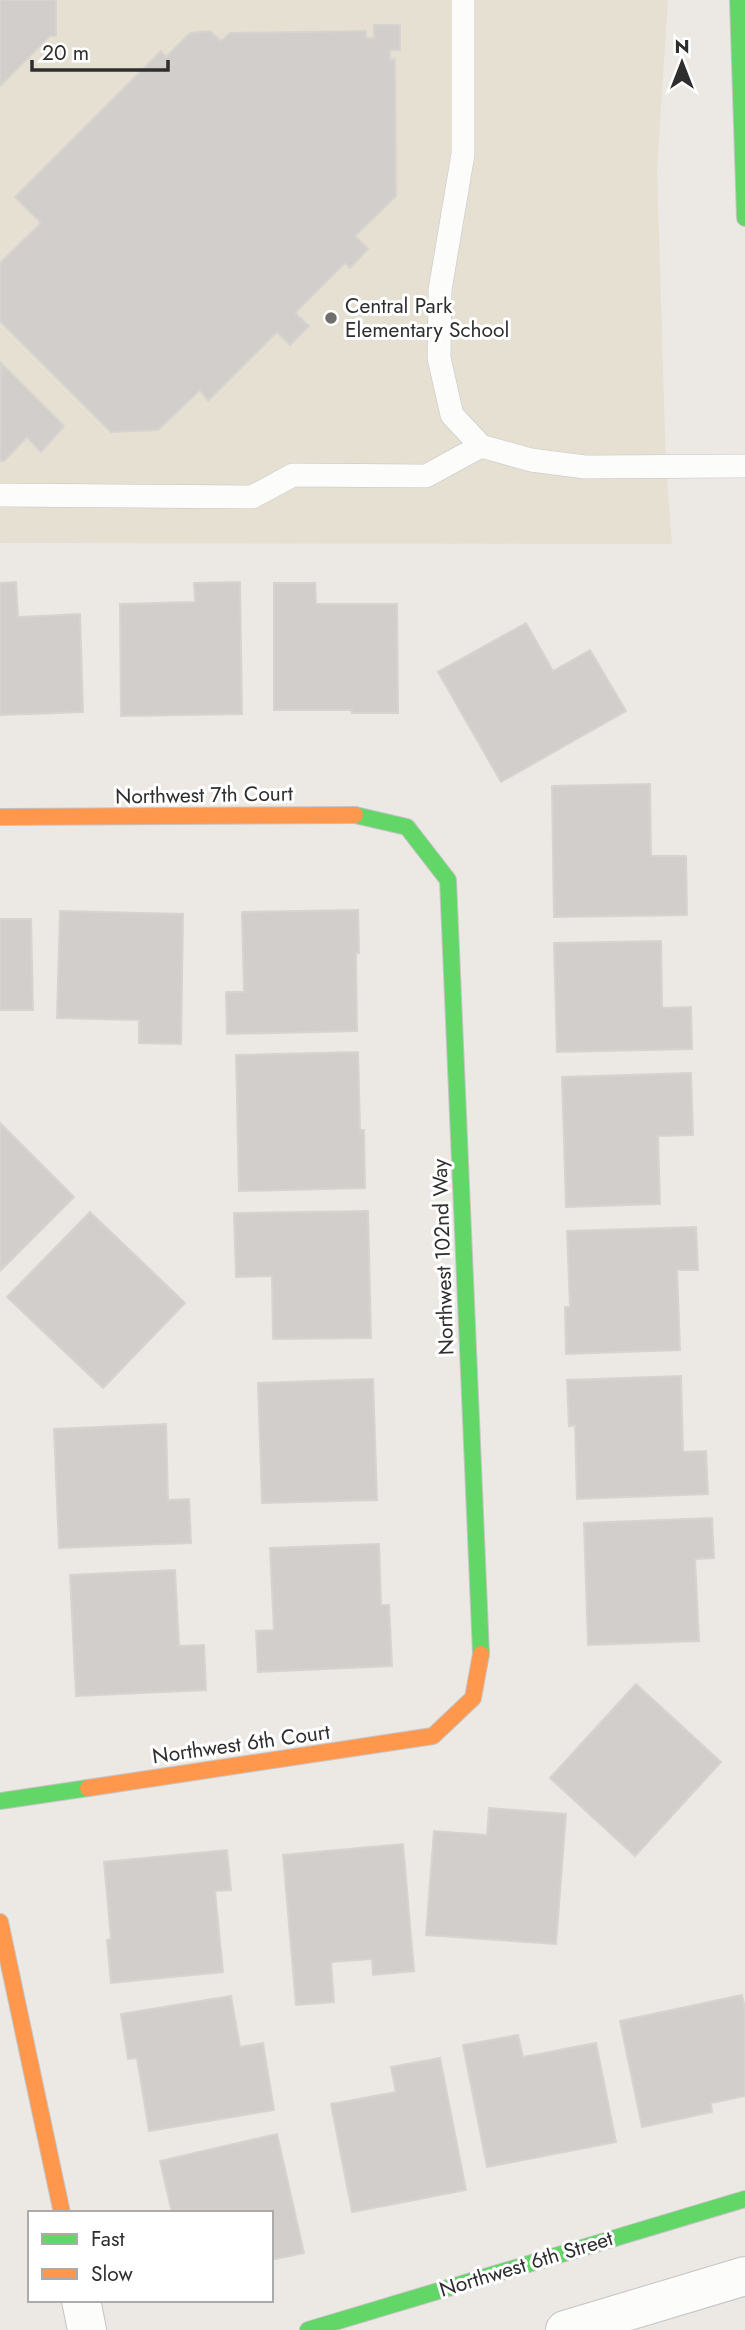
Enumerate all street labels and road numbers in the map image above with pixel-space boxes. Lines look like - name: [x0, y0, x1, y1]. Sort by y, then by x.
- street label: Northwest 7th Court: [115, 778, 293, 812]
- street label: Northwest 102nd Way: [425, 1157, 461, 1356]
- street label: Northwest 6th Court: [150, 1717, 332, 1771]
- street label: Northwest 6th Street: [436, 2223, 616, 2305]

